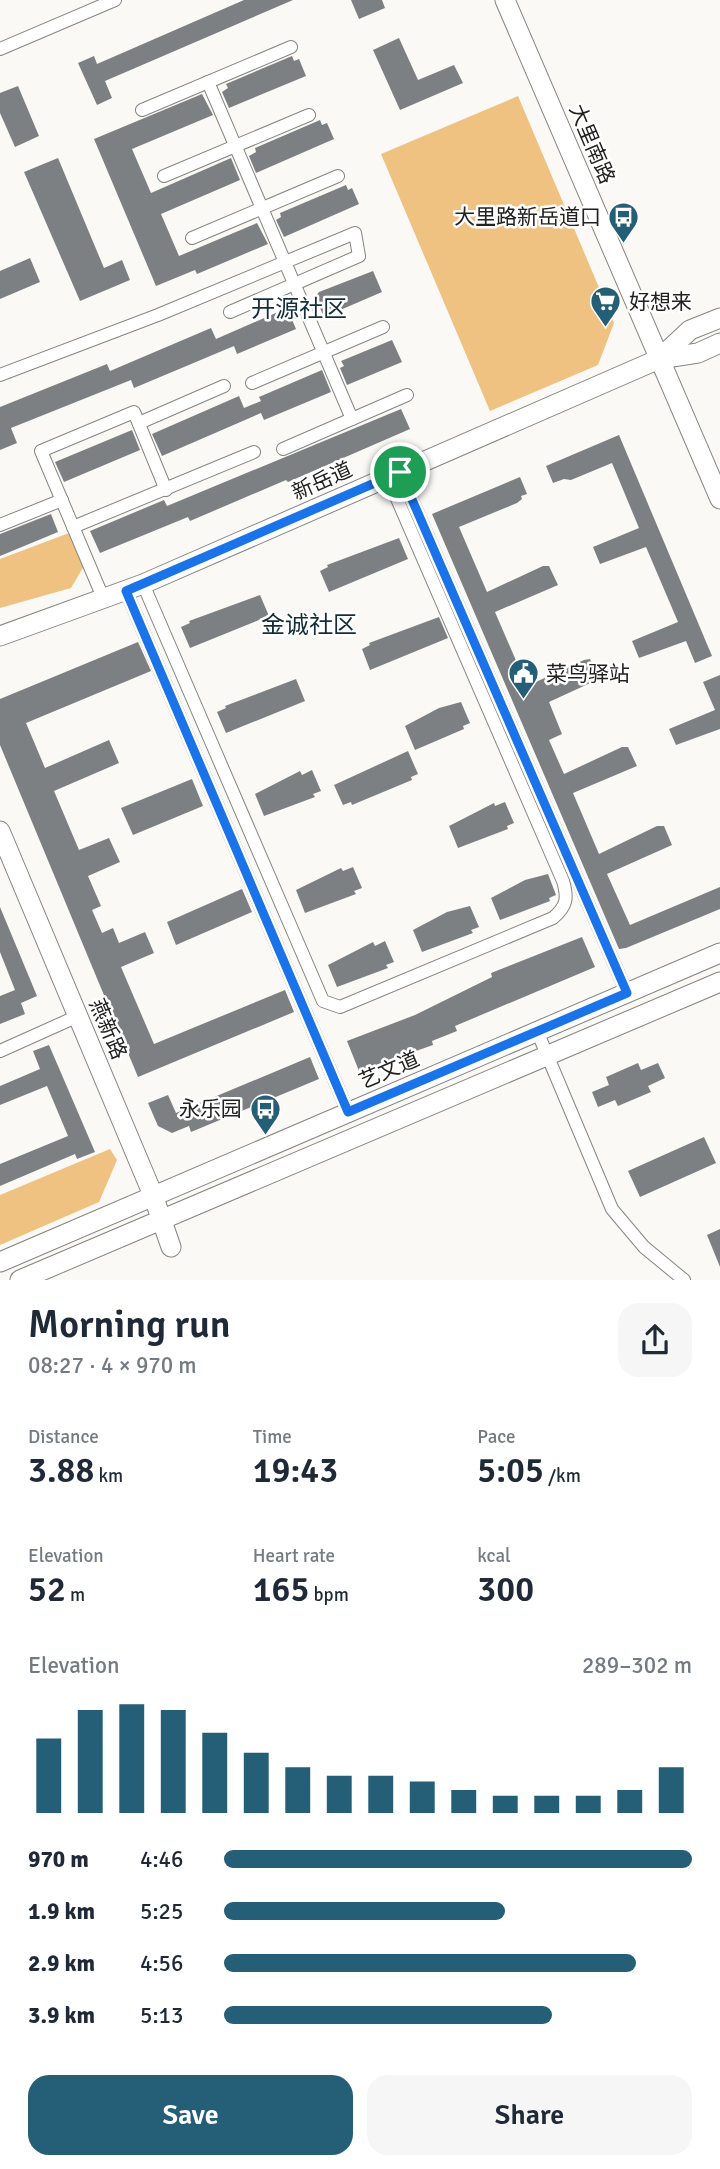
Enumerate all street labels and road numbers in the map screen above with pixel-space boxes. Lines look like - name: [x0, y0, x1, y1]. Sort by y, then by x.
- street label: 大里南路: [564, 100, 620, 188]
- street label: 新岳道: [288, 456, 356, 506]
- street label: 燕新路: [84, 995, 132, 1063]
- street label: 艺文道: [355, 1046, 423, 1094]

